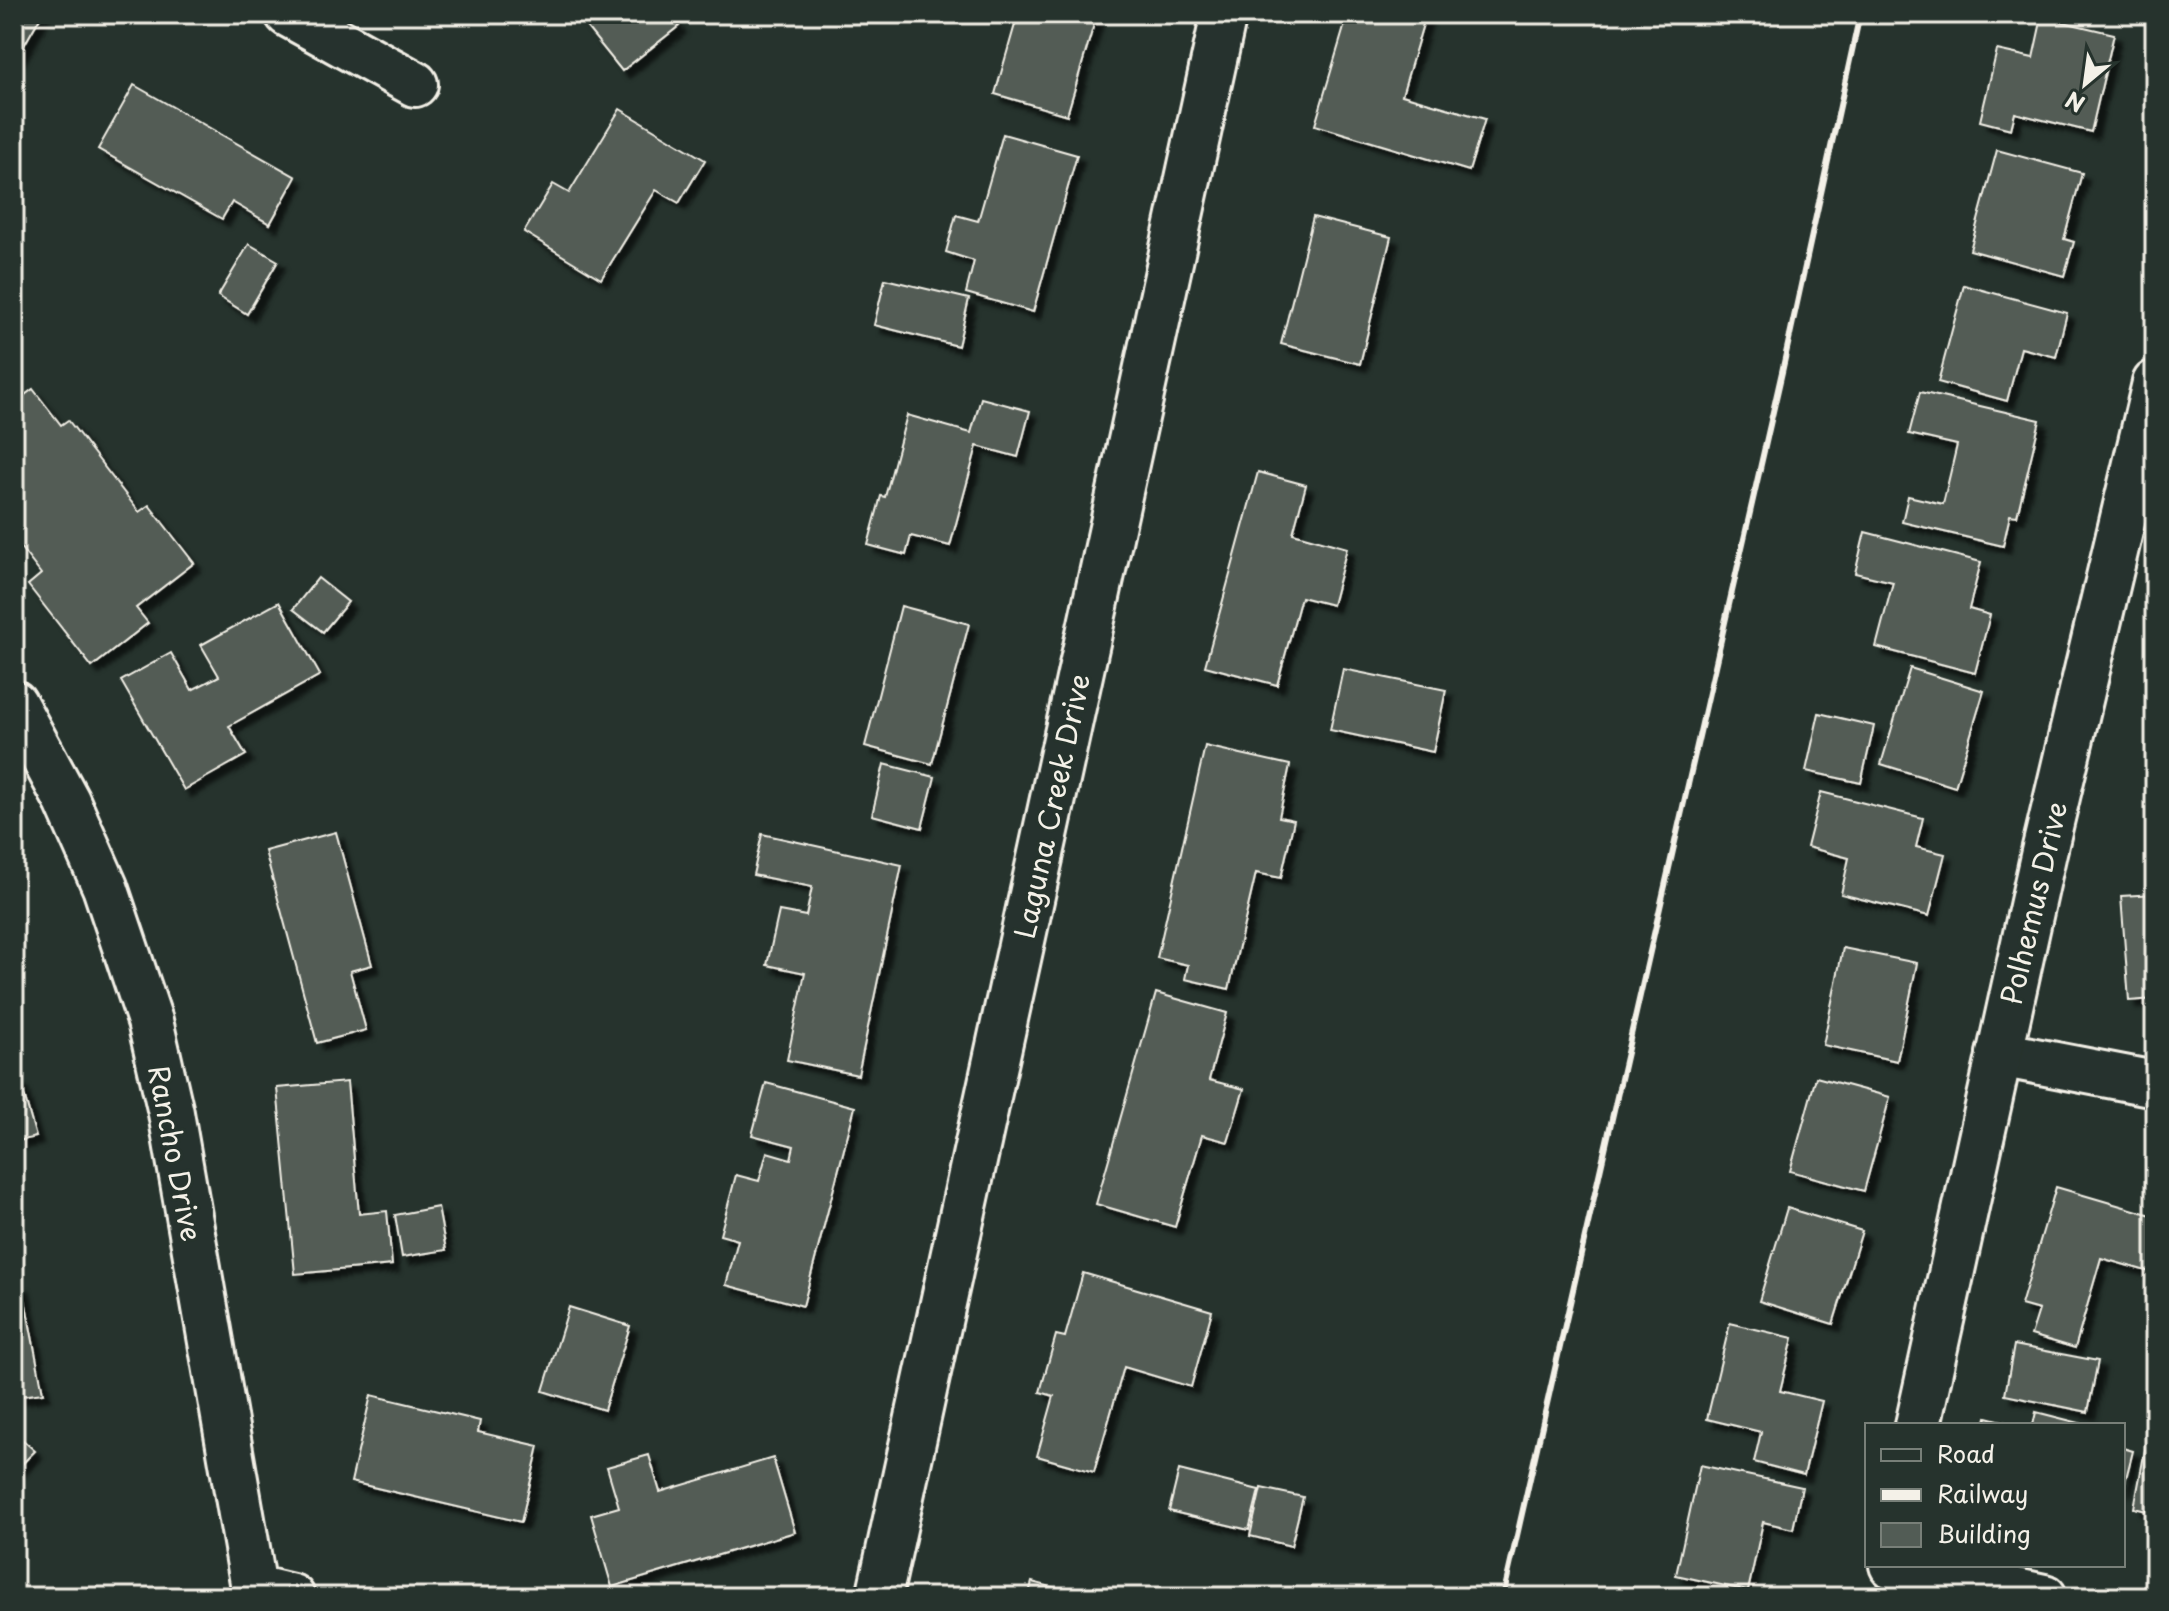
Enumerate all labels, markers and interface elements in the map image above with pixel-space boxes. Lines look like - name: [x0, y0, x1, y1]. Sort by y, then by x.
- north arrow: [2045, 44, 2125, 124]
- text: N: [2059, 84, 2090, 121]
- street label: Laguna Creek Drive: [1002, 670, 1100, 942]
- street label: Polhemus Drive: [1989, 797, 2077, 1009]
- street label: Rancho Drive: [138, 1061, 214, 1245]
- legend: [1865, 1423, 2125, 1567]
- text: Road: [1937, 1435, 1995, 1471]
- text: Railway: [1937, 1475, 2028, 1511]
- text: Building: [1937, 1515, 2031, 1551]

